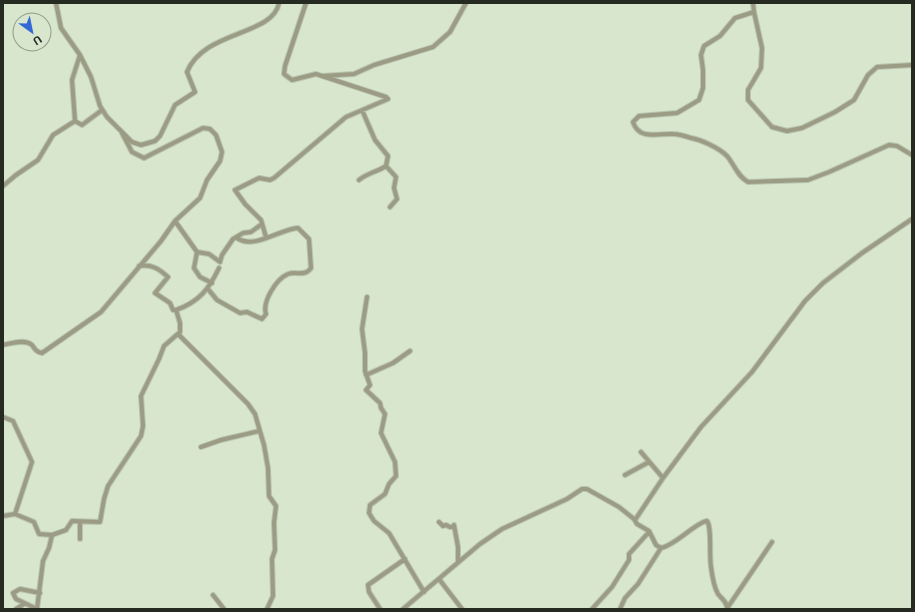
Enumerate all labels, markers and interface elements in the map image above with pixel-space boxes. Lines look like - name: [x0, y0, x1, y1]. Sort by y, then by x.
- north arrow: [12, 12, 52, 52]
- text: U: [30, 32, 45, 49]

